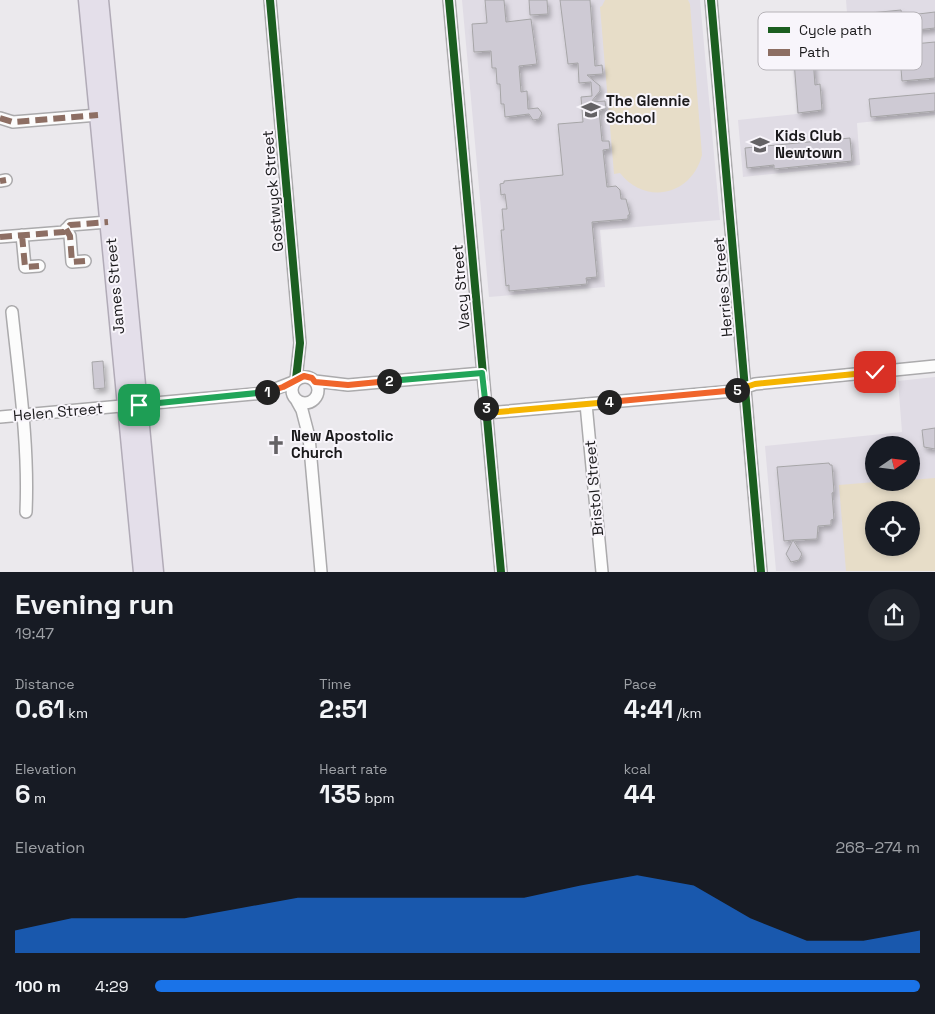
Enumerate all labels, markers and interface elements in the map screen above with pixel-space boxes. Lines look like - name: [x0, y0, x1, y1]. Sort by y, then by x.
- legend: [758, 12, 922, 70]
- text: Cycle path: [799, 21, 872, 39]
- text: Path: [799, 43, 830, 61]
- place label: The Glennie School: [606, 91, 691, 127]
- school or university icon: The Glennie School: [580, 99, 602, 121]
- place label: Kids Club Newtown: [775, 126, 842, 162]
- street label: Gostwyck Street: [258, 129, 287, 253]
- school or university icon: Kids Club Newtown: [749, 134, 771, 156]
- street label: Herries Street: [709, 236, 736, 338]
- street label: James Street: [101, 237, 128, 335]
- street label: Vacy Street: [447, 244, 474, 330]
- pin: [854, 351, 896, 393]
- icon: check: [861, 358, 889, 386]
- pin: 2: [376, 368, 402, 394]
- text: 2: [385, 372, 394, 390]
- pin: 5: [724, 378, 750, 402]
- pin: 1: [254, 380, 280, 404]
- text: 5: [733, 381, 742, 399]
- text: 1: [264, 383, 271, 401]
- pin: [118, 384, 160, 426]
- pin: 4: [596, 390, 622, 414]
- icon: arrive: [125, 391, 153, 419]
- text: 4: [605, 393, 614, 411]
- pin: 3: [474, 396, 498, 420]
- street label: Helen Street: [12, 398, 104, 425]
- text: 3: [482, 399, 491, 417]
- place label: New Apostolic Church: [291, 426, 394, 462]
- church icon: New Apostolic Church: [265, 434, 287, 456]
- north arrow: [865, 436, 920, 491]
- map controls: [865, 436, 920, 556]
- street label: Bristol Street: [580, 439, 607, 537]
- button: locate: [865, 501, 920, 556]
- text: Evening run: [15, 586, 174, 622]
- button: share: [868, 589, 920, 641]
- text: 19:47: [15, 623, 54, 644]
- text: Distance: [15, 675, 75, 693]
- text: Time: [319, 675, 351, 693]
- text: Pace: [624, 675, 656, 693]
- text: 0.61: [15, 693, 65, 725]
- text: 2:51: [319, 693, 367, 725]
- text: 4:41: [624, 693, 673, 725]
- text: km: [65, 704, 88, 722]
- text: /km: [673, 704, 702, 722]
- text: Elevation: [15, 760, 76, 778]
- text: Heart rate: [319, 760, 387, 778]
- text: kcal: [624, 760, 651, 778]
- text: 6: [15, 778, 30, 810]
- text: 135: [319, 778, 361, 810]
- text: 44: [624, 778, 655, 810]
- text: m: [30, 789, 46, 807]
- text: bpm: [361, 789, 395, 807]
- text: Elevation: [15, 837, 85, 858]
- text: 268–274 m: [835, 837, 920, 858]
- text: 100 m: [15, 976, 61, 997]
- text: 4:29: [95, 976, 128, 997]

